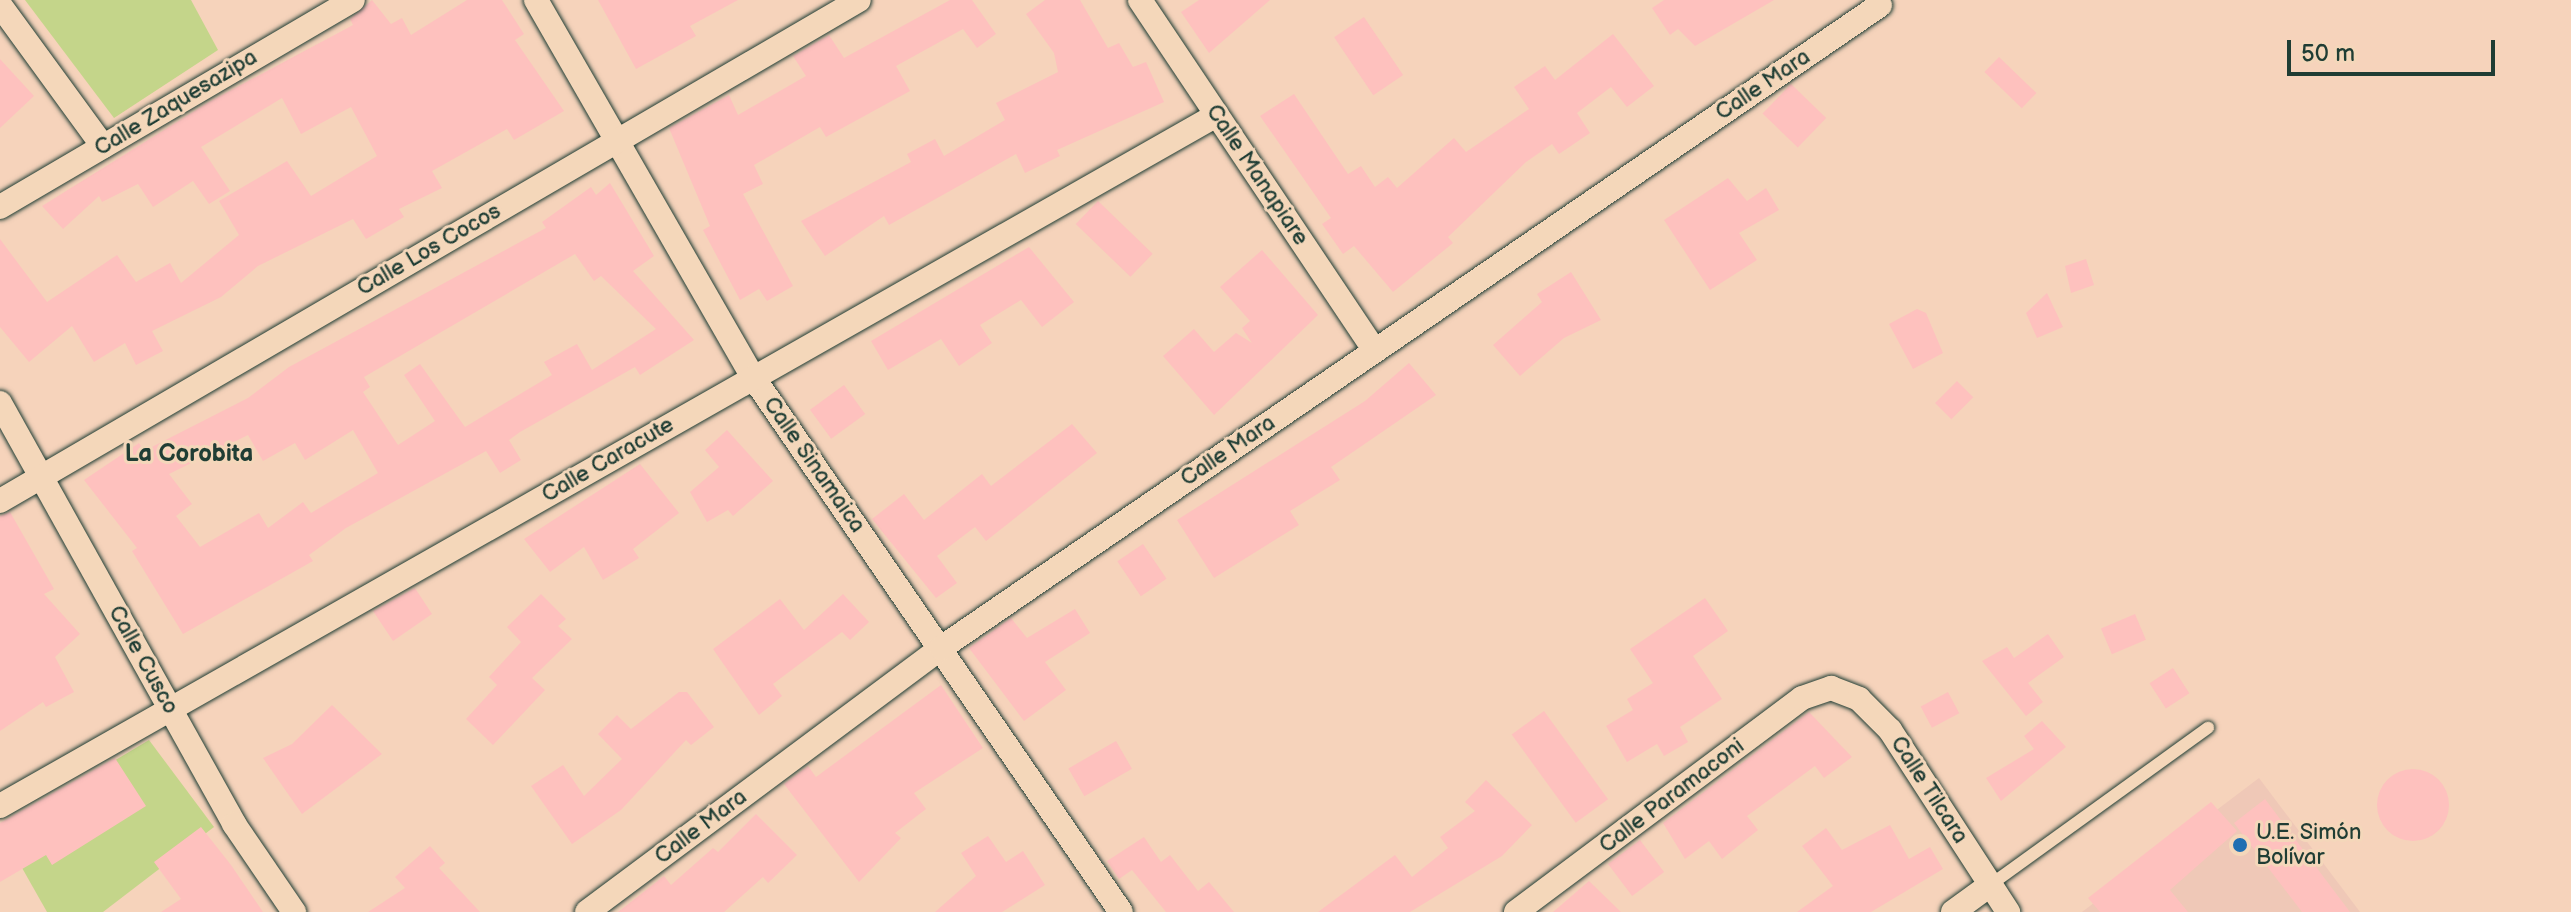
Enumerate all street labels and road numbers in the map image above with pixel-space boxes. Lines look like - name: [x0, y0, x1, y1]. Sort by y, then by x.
- street label: Calle Zaquesazipa: [90, 44, 262, 162]
- street label: Calle Mara: [1711, 44, 1815, 126]
- street label: Calle Manapiare: [1200, 100, 1314, 250]
- street label: Calle Los Cocos: [353, 198, 505, 302]
- street label: Calle Sinamaica: [757, 392, 871, 538]
- street label: Calle Mara: [1176, 410, 1280, 492]
- street label: Calle Caracute: [537, 412, 679, 508]
- street label: Calle Cusco: [102, 601, 184, 719]
- street label: Calle Tilcara: [1884, 731, 1974, 849]
- street label: Calle Paramaconi: [1594, 733, 1750, 859]
- street label: Calle Mara: [650, 784, 752, 870]

